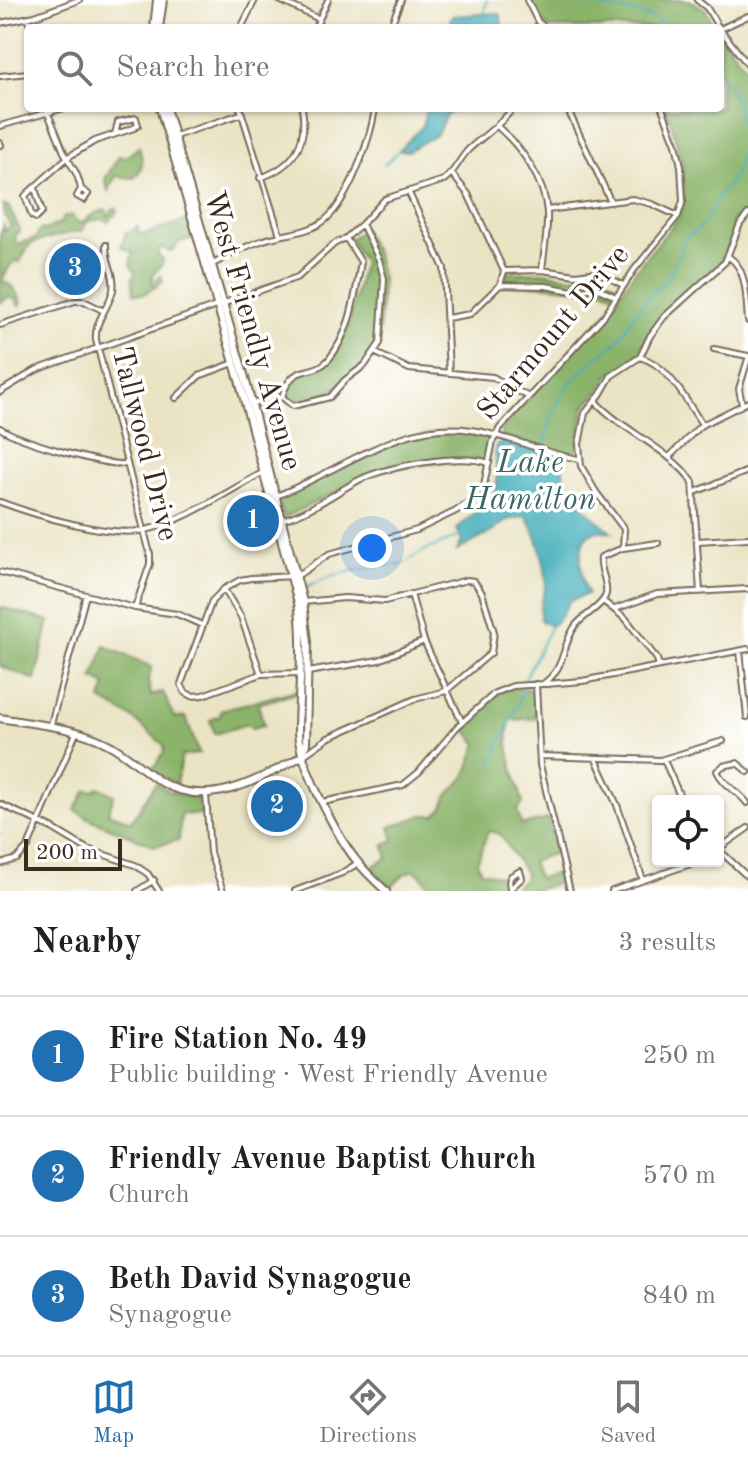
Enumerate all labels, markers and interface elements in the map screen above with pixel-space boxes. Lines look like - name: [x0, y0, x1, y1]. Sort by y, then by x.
- search box: [24, 24, 724, 112]
- icon: search: [52, 46, 96, 90]
- text: Search here: [116, 53, 270, 83]
- street label: West Friendly Avenue: [198, 188, 306, 474]
- pin: 3: [49, 239, 101, 299]
- street label: Starmount Drive: [472, 240, 636, 426]
- street label: Tallwood Drive: [105, 344, 183, 544]
- water label: Lake Hamilton: [463, 448, 596, 517]
- pin: 1: [227, 491, 279, 551]
- your location: [352, 528, 392, 568]
- pin: 2: [251, 776, 303, 836]
- map controls: [652, 795, 724, 867]
- button: locate: [652, 795, 724, 867]
- scale bar: [24, 835, 122, 871]
- text: 200 m: [36, 842, 98, 864]
- text: Nearby: [32, 926, 142, 960]
- text: 3 results: [618, 930, 716, 956]
- text: Fire Station No. 49: [108, 1025, 367, 1055]
- text: 1: [50, 1043, 66, 1069]
- text: 250 m: [643, 1043, 716, 1069]
- text: Public building · West Friendly Avenue: [108, 1062, 548, 1088]
- text: Friendly Avenue Baptist Church: [108, 1145, 536, 1175]
- text: 2: [50, 1163, 66, 1189]
- text: 570 m: [643, 1163, 716, 1189]
- text: Church: [108, 1182, 190, 1208]
- text: Beth David Synagogue: [108, 1265, 412, 1295]
- text: 3: [50, 1283, 66, 1309]
- text: 840 m: [643, 1283, 716, 1309]
- text: Synagogue: [108, 1302, 232, 1328]
- tab: Map: [92, 1375, 136, 1450]
- tab: Directions: [319, 1375, 417, 1450]
- tab: Saved: [600, 1375, 656, 1450]

